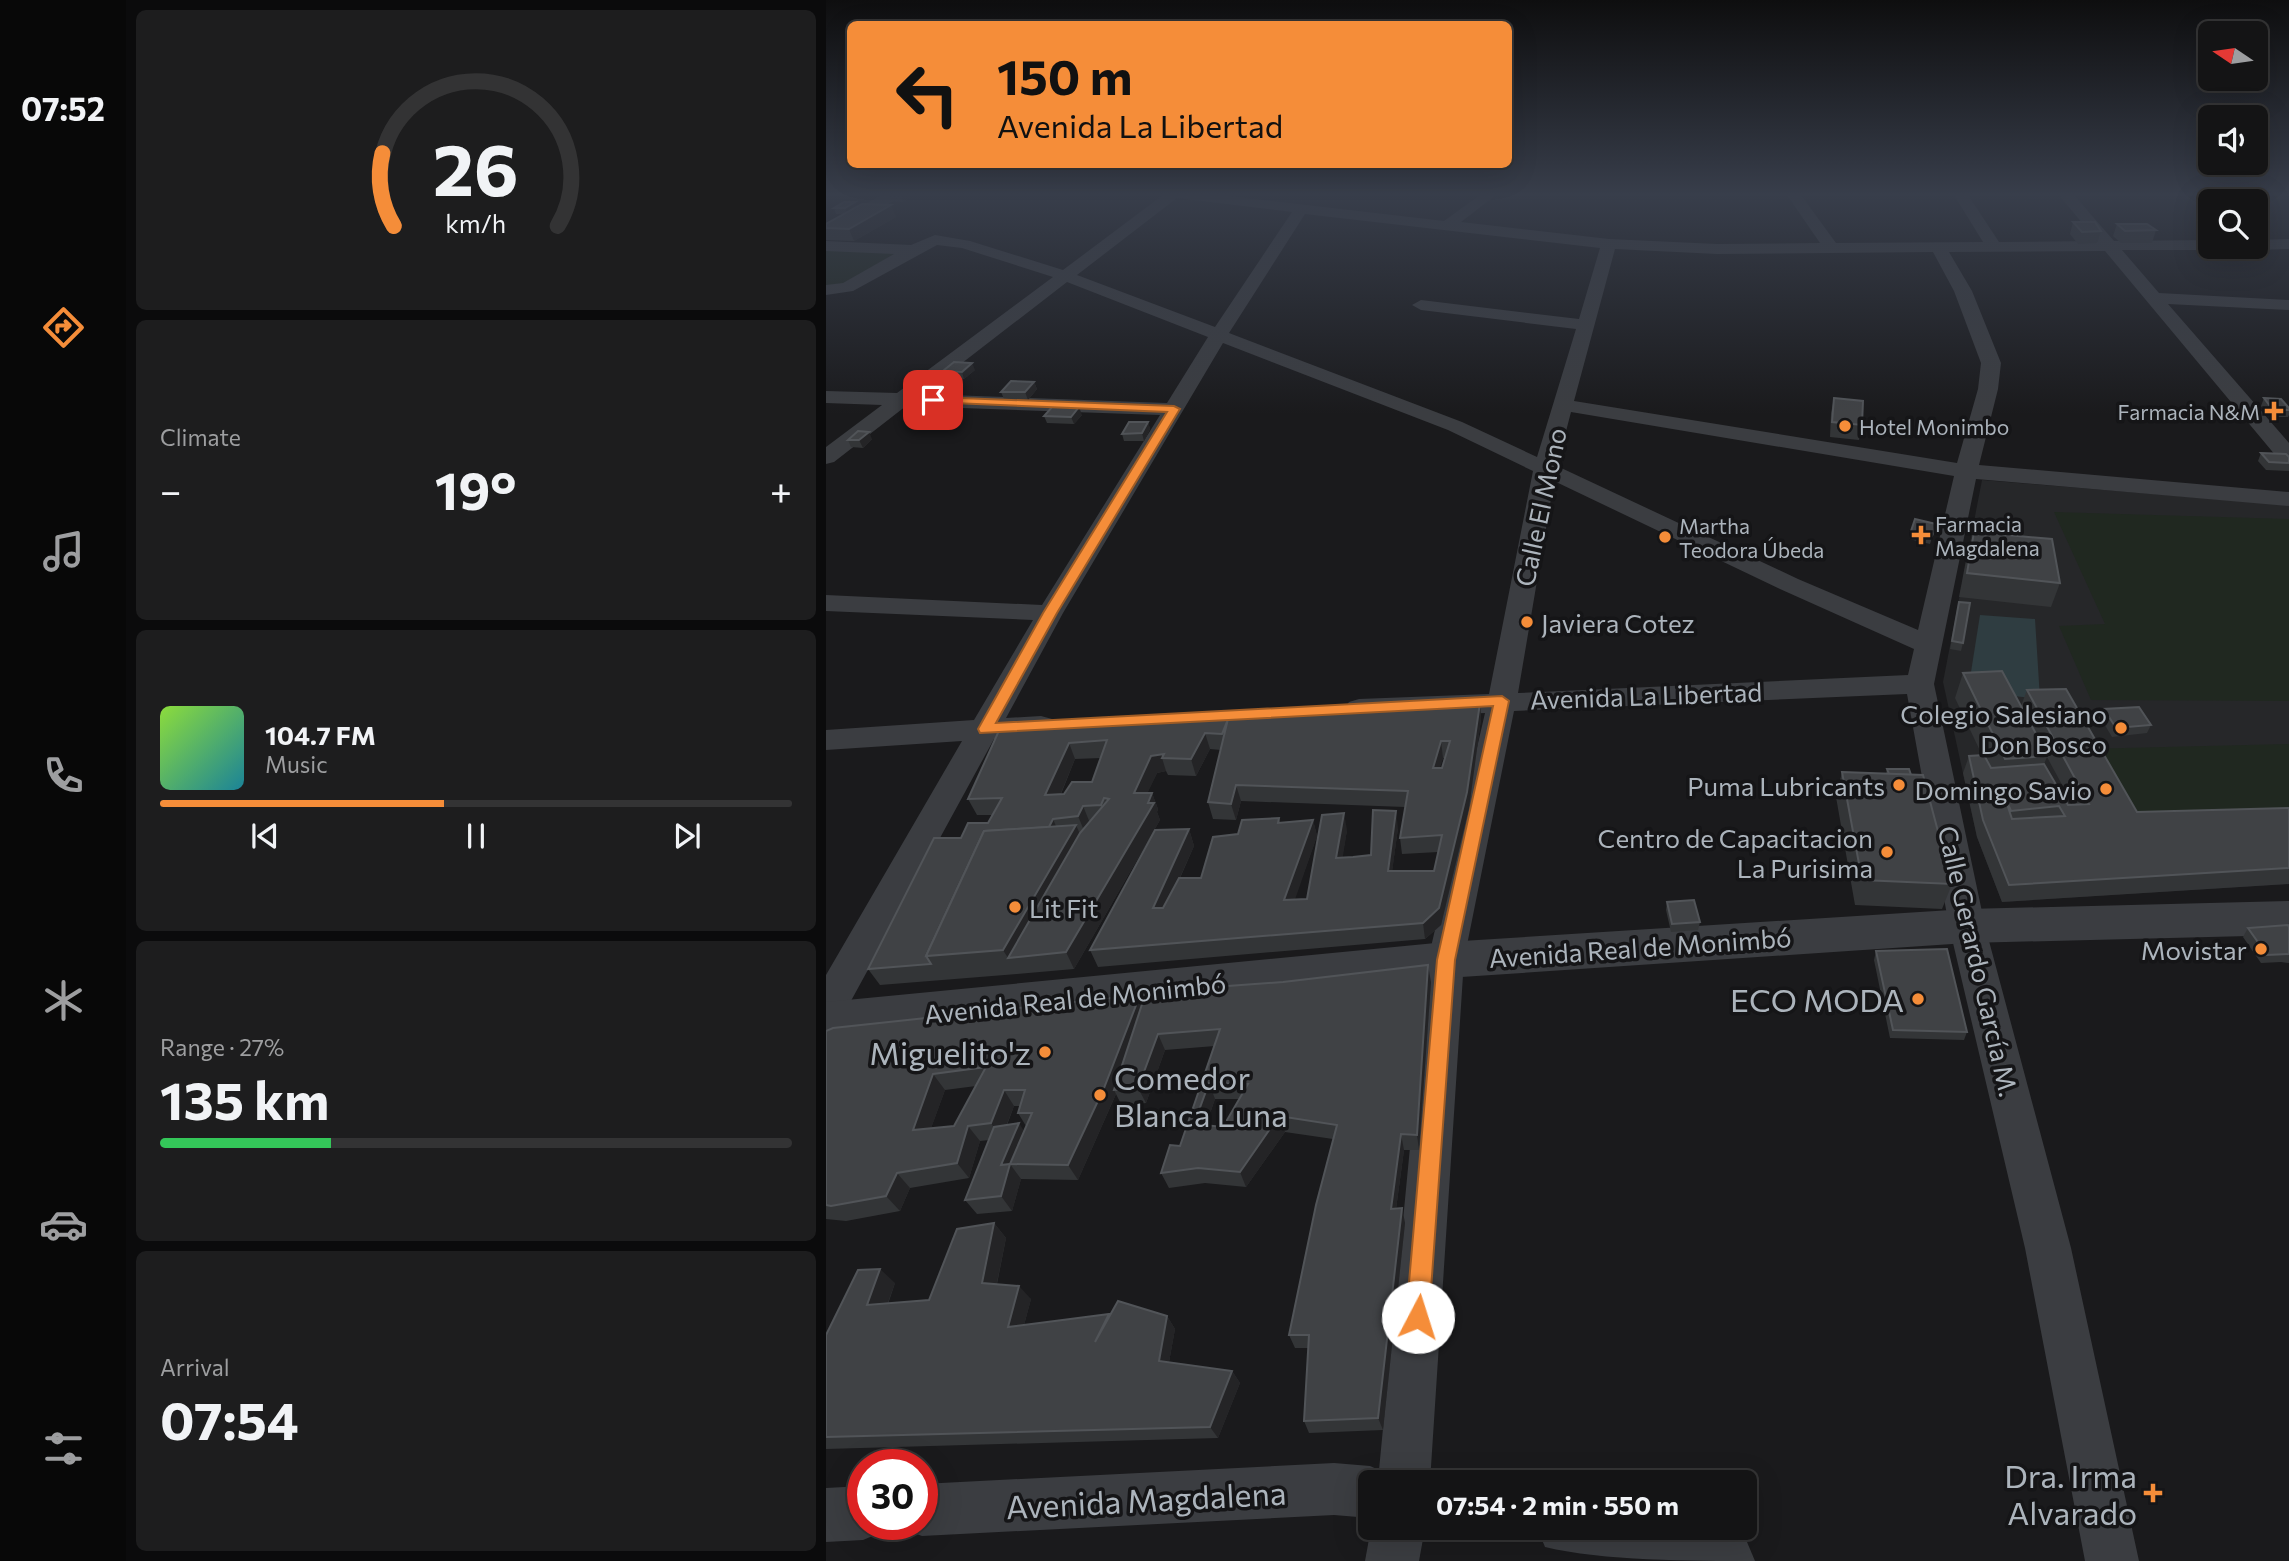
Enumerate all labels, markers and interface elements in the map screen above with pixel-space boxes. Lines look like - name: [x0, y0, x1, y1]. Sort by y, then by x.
- north arrow: [2198, 21, 2268, 91]
- map controls: [2198, 21, 2268, 259]
- text: 150 m: [997, 45, 1132, 105]
- icon: left: [882, 49, 973, 140]
- text: 07:52: [21, 88, 105, 128]
- text: Avenida La Libertad: [997, 105, 1283, 145]
- button: sound: [2198, 105, 2268, 175]
- text: 26: [433, 122, 519, 211]
- button: search: [2198, 189, 2268, 259]
- text: km/h: [446, 208, 506, 238]
- icon: directions: [39, 303, 88, 352]
- pin: [903, 370, 963, 430]
- icon: arrive: [914, 381, 952, 419]
- place label: Farmacia N&M: [2118, 399, 2260, 424]
- marker: Farmacia N&M: [2266, 403, 2282, 419]
- place label: Hotel Monimbo: [1859, 414, 2009, 439]
- marker: Hotel Monimbo: [1837, 418, 1853, 434]
- text: Climate: [160, 423, 241, 451]
- street label: Calle El Mono: [1508, 425, 1572, 589]
- text: 19°: [435, 457, 516, 521]
- text: −: [160, 466, 182, 513]
- text: +: [770, 466, 792, 513]
- place label: Farmacia Magdalena: [1935, 511, 2040, 560]
- place label: Martha Teodora Úbeda: [1679, 513, 1824, 562]
- icon: music: [39, 527, 88, 576]
- marker: Farmacia Magdalena: [1913, 527, 1929, 543]
- marker: Martha Teodora Úbeda: [1657, 529, 1673, 545]
- place label: Javiera Cotez: [1541, 607, 1695, 638]
- marker: Javiera Cotez: [1519, 614, 1535, 630]
- street label: Avenida La Libertad: [1529, 675, 1763, 715]
- place label: Colegio Salesiano Don Bosco: [1900, 698, 2107, 759]
- text: 104.7 FM: [265, 719, 376, 750]
- marker: Colegio Salesiano Don Bosco: [2113, 720, 2129, 736]
- text: Music: [265, 750, 328, 778]
- icon: phone: [39, 751, 88, 800]
- place label: Puma Lubricants: [1687, 770, 1885, 801]
- place label: Domingo Savio: [1915, 774, 2092, 805]
- marker: Puma Lubricants: [1891, 777, 1907, 793]
- marker: Domingo Savio: [2098, 781, 2114, 797]
- icon: previous: [246, 817, 284, 855]
- icon: pause: [457, 817, 495, 855]
- icon: next: [668, 817, 706, 855]
- place label: Centro de Capacitacion La Purisima: [1598, 822, 1873, 883]
- street label: Calle Gerardo García M.: [1933, 823, 2025, 1099]
- marker: Centro de Capacitacion La Purisima: [1879, 844, 1895, 860]
- place label: Lit Fit: [1029, 892, 1098, 923]
- marker: Lit Fit: [1007, 899, 1023, 915]
- street label: Avenida Real de Monimbó: [1488, 921, 1792, 973]
- place label: Movistar: [2141, 934, 2247, 965]
- marker: Movistar: [2253, 941, 2269, 957]
- street label: Avenida Real de Monimbó: [922, 967, 1228, 1029]
- icon: climate: [39, 976, 88, 1025]
- place label: ECO MODA: [1730, 979, 1904, 1019]
- marker: ECO MODA: [1910, 991, 1926, 1007]
- place label: Miguelito'z: [869, 1032, 1031, 1072]
- text: Range · 27%: [160, 1033, 284, 1061]
- marker: Miguelito'z: [1037, 1044, 1053, 1060]
- place label: Comedor Blanca Luna: [1114, 1057, 1288, 1134]
- text: 135 km: [160, 1067, 329, 1131]
- marker: Comedor Blanca Luna: [1092, 1087, 1108, 1103]
- icon: car: [39, 1200, 88, 1249]
- position arrow: [1381, 1280, 1455, 1354]
- text: Arrival: [160, 1353, 230, 1381]
- text: 07:54: [160, 1387, 299, 1451]
- icon: filters: [39, 1424, 88, 1473]
- speed limit sign: 30: [847, 1449, 938, 1540]
- place label: Dra. Irma Alvarado: [2004, 1455, 2137, 1532]
- street label: Avenida Magdalena: [1005, 1472, 1287, 1526]
- marker: Dra. Irma Alvarado: [2143, 1483, 2163, 1503]
- text: 07:54 · 2 min · 550 m: [1436, 1489, 1679, 1520]

